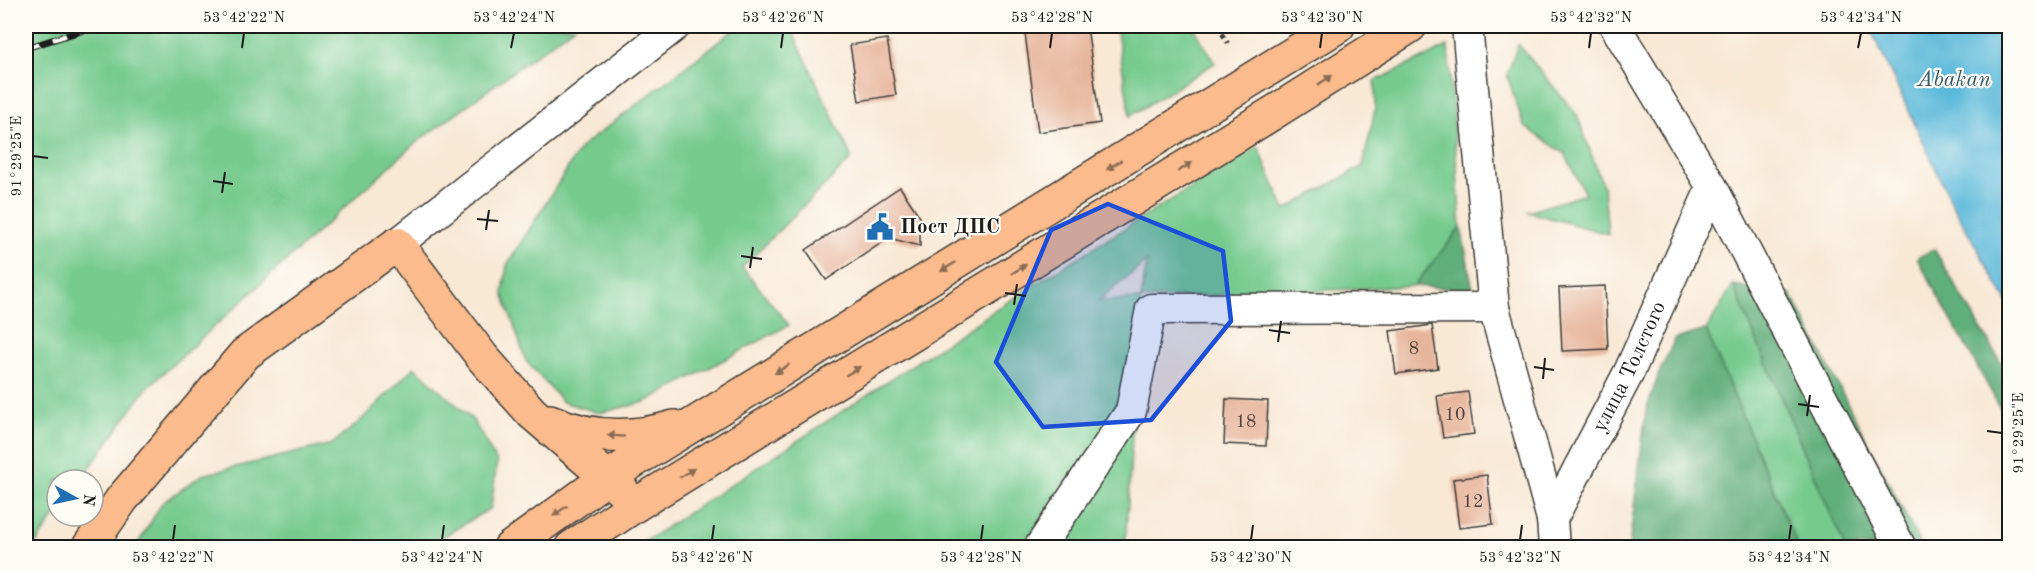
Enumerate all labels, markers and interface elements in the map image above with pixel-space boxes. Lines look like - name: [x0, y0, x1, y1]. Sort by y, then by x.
- text: 53°42'22"N: [203, 11, 285, 26]
- text: 53°42'24"N: [473, 11, 555, 26]
- text: 53°42'26"N: [742, 11, 824, 26]
- text: 53°42'28"N: [1011, 11, 1093, 26]
- text: 53°42'30"N: [1281, 11, 1363, 26]
- text: 53°42'32"N: [1550, 11, 1632, 26]
- text: 53°42'34"N: [1820, 11, 1902, 26]
- water label: Abakan: [1916, 69, 1991, 91]
- one-way arrow: [1317, 74, 1333, 85]
- text: 91°29'25"E: [10, 116, 25, 196]
- one-way arrow: [1106, 159, 1122, 170]
- one-way arrow: [1177, 161, 1193, 172]
- public building icon: Пост ДПС: [865, 212, 895, 242]
- place label: Пост ДПС: [900, 217, 1000, 238]
- one-way arrow: [940, 261, 956, 272]
- one-way arrow: [1011, 263, 1027, 274]
- street label: улица Толстого: [1589, 298, 1670, 435]
- house number: 8: [1409, 340, 1419, 358]
- one-way arrow: [774, 363, 790, 374]
- one-way arrow: [845, 366, 861, 377]
- text: 91°29'25"E: [2012, 393, 2027, 473]
- house number: 10: [1445, 406, 1465, 424]
- house number: 18: [1236, 413, 1256, 431]
- one-way arrow: [607, 431, 626, 441]
- north arrow: [45, 468, 105, 528]
- one-way arrow: [678, 468, 695, 479]
- text: N: [79, 493, 97, 508]
- house number: 12: [1463, 493, 1483, 511]
- one-way arrow: [553, 505, 569, 517]
- text: 53°42'22"N: [132, 551, 214, 566]
- text: 53°42'24"N: [401, 551, 483, 566]
- text: 53°42'26"N: [671, 551, 753, 566]
- text: 53°42'28"N: [940, 551, 1022, 566]
- text: 53°42'30"N: [1210, 551, 1292, 566]
- text: 53°42'32"N: [1479, 551, 1561, 566]
- text: 53°42'34"N: [1748, 551, 1830, 566]

